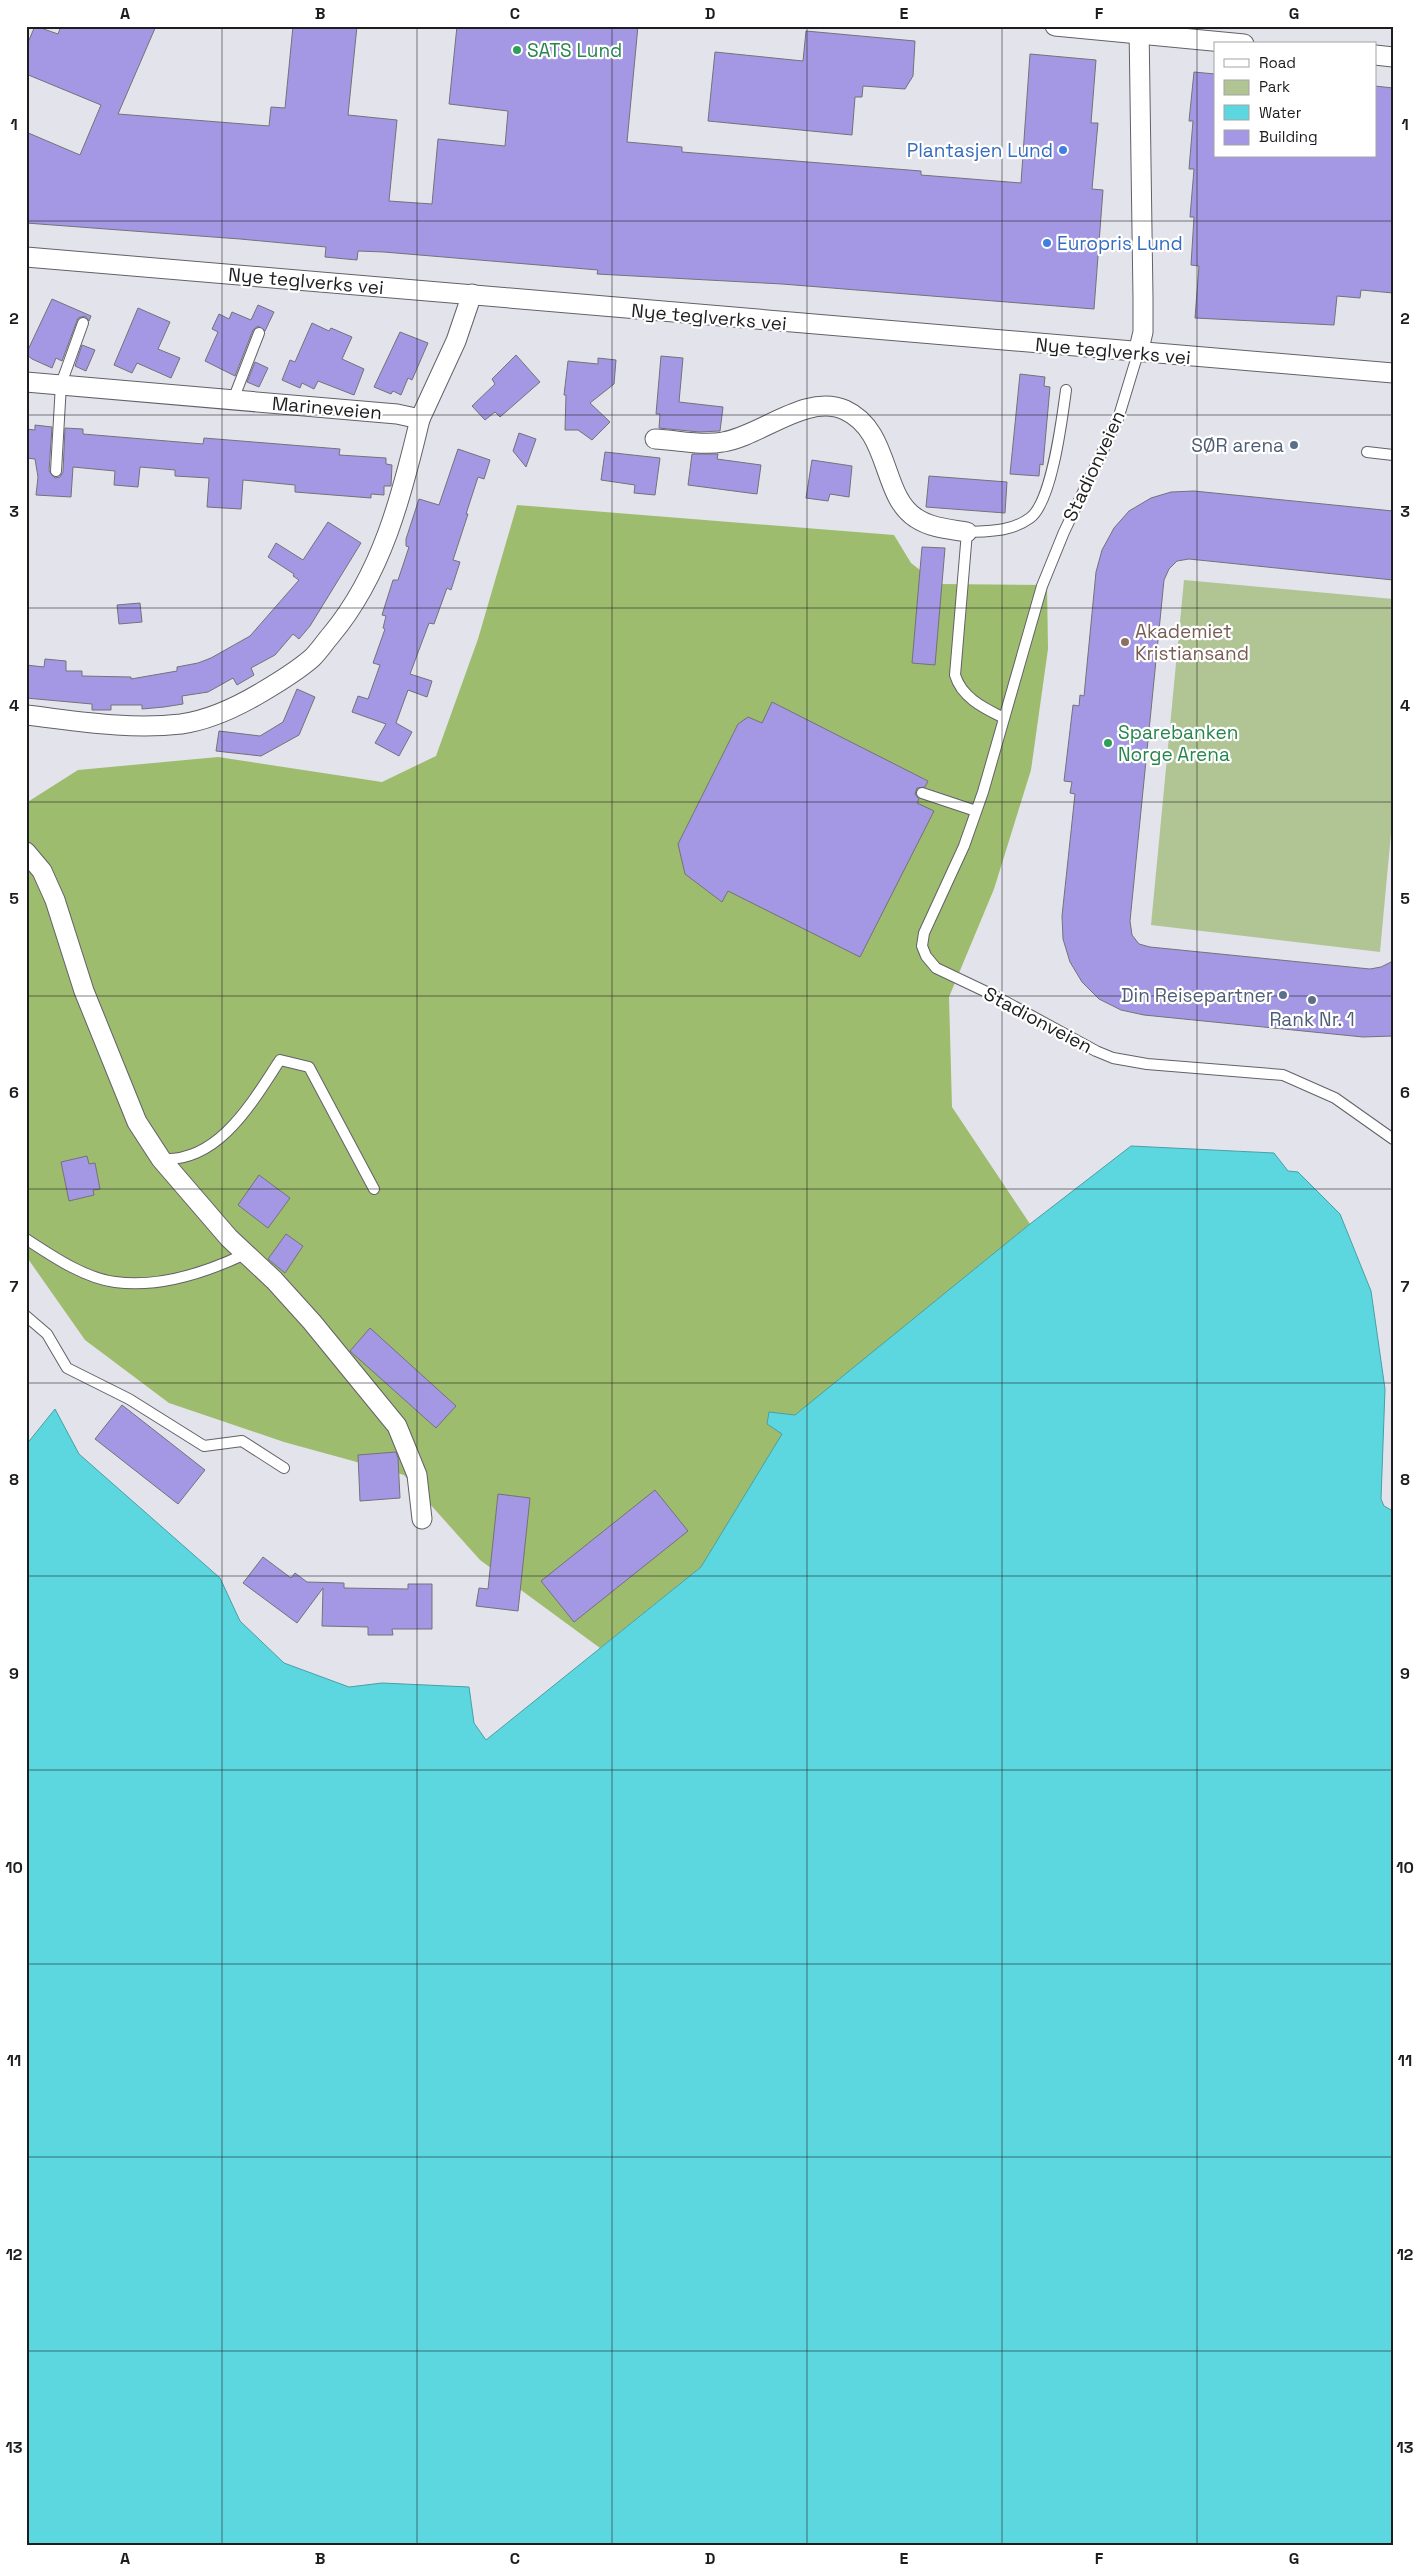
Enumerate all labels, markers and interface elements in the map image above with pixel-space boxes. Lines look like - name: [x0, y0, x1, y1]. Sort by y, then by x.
- text: A: [120, 3, 130, 24]
- text: B: [315, 3, 325, 24]
- text: C: [510, 3, 520, 24]
- text: D: [705, 3, 715, 24]
- text: E: [900, 3, 909, 24]
- text: F: [1095, 3, 1104, 24]
- text: G: [1289, 3, 1299, 24]
- place label: SATS Lund: [527, 38, 622, 63]
- legend: [1214, 42, 1376, 158]
- marker: SATS Lund: [511, 44, 523, 56]
- text: Road: [1259, 53, 1296, 72]
- text: Park: [1259, 77, 1290, 96]
- text: Water: [1259, 103, 1302, 122]
- text: 1: [10, 114, 18, 135]
- text: 1: [1401, 114, 1409, 135]
- text: Building: [1259, 127, 1318, 146]
- place label: Plantasjen Lund: [907, 138, 1053, 163]
- marker: Plantasjen Lund: [1057, 144, 1069, 156]
- place label: Europris Lund: [1057, 231, 1183, 256]
- marker: Europris Lund: [1041, 237, 1053, 249]
- street label: Nye teglverks vei: [227, 262, 385, 300]
- street label: Nye teglverks vei: [630, 298, 788, 336]
- text: 2: [9, 308, 19, 329]
- text: 2: [1400, 308, 1410, 329]
- street label: Nye teglverks vei: [1034, 332, 1192, 370]
- street label: Marineveien: [271, 391, 383, 425]
- street label: Stadionveien: [1057, 407, 1131, 525]
- place label: SØR arena: [1191, 433, 1284, 458]
- marker: SØR arena: [1288, 439, 1300, 451]
- text: 3: [9, 501, 19, 522]
- text: 3: [1400, 501, 1410, 522]
- place label: Akademiet Kristiansand: [1135, 619, 1249, 666]
- marker: Akademiet Kristiansand: [1119, 636, 1131, 648]
- text: 4: [9, 695, 19, 716]
- text: 4: [1400, 695, 1410, 716]
- place label: Sparebanken Norge Arena: [1118, 720, 1238, 767]
- marker: Sparebanken Norge Arena: [1102, 737, 1114, 749]
- text: 5: [9, 888, 19, 909]
- text: 5: [1400, 888, 1410, 909]
- street label: Stadionveien: [979, 981, 1097, 1059]
- place label: Din Reisepartner: [1121, 983, 1273, 1008]
- marker: Din Reisepartner: [1277, 989, 1289, 1001]
- marker: Rank Nr. 1: [1306, 994, 1318, 1006]
- place label: Rank Nr. 1: [1269, 1007, 1355, 1032]
- text: 6: [9, 1082, 19, 1103]
- text: 6: [1400, 1082, 1410, 1103]
- text: 7: [10, 1276, 19, 1297]
- text: 7: [1401, 1276, 1410, 1297]
- text: 8: [9, 1469, 19, 1490]
- text: 8: [1400, 1469, 1410, 1490]
- text: 9: [9, 1663, 19, 1684]
- text: 9: [1400, 1663, 1410, 1684]
- text: 10: [5, 1857, 23, 1878]
- text: 10: [1396, 1857, 1414, 1878]
- text: 11: [7, 2050, 21, 2071]
- text: 11: [1398, 2050, 1412, 2071]
- text: 12: [6, 2244, 22, 2265]
- text: 12: [1397, 2244, 1413, 2265]
- text: 13: [6, 2437, 23, 2458]
- text: 13: [1397, 2437, 1414, 2458]
- text: A: [120, 2548, 130, 2569]
- text: B: [315, 2548, 325, 2569]
- text: C: [510, 2548, 520, 2569]
- text: D: [705, 2548, 715, 2569]
- text: E: [900, 2548, 909, 2569]
- text: F: [1095, 2548, 1104, 2569]
- text: G: [1289, 2548, 1299, 2569]

